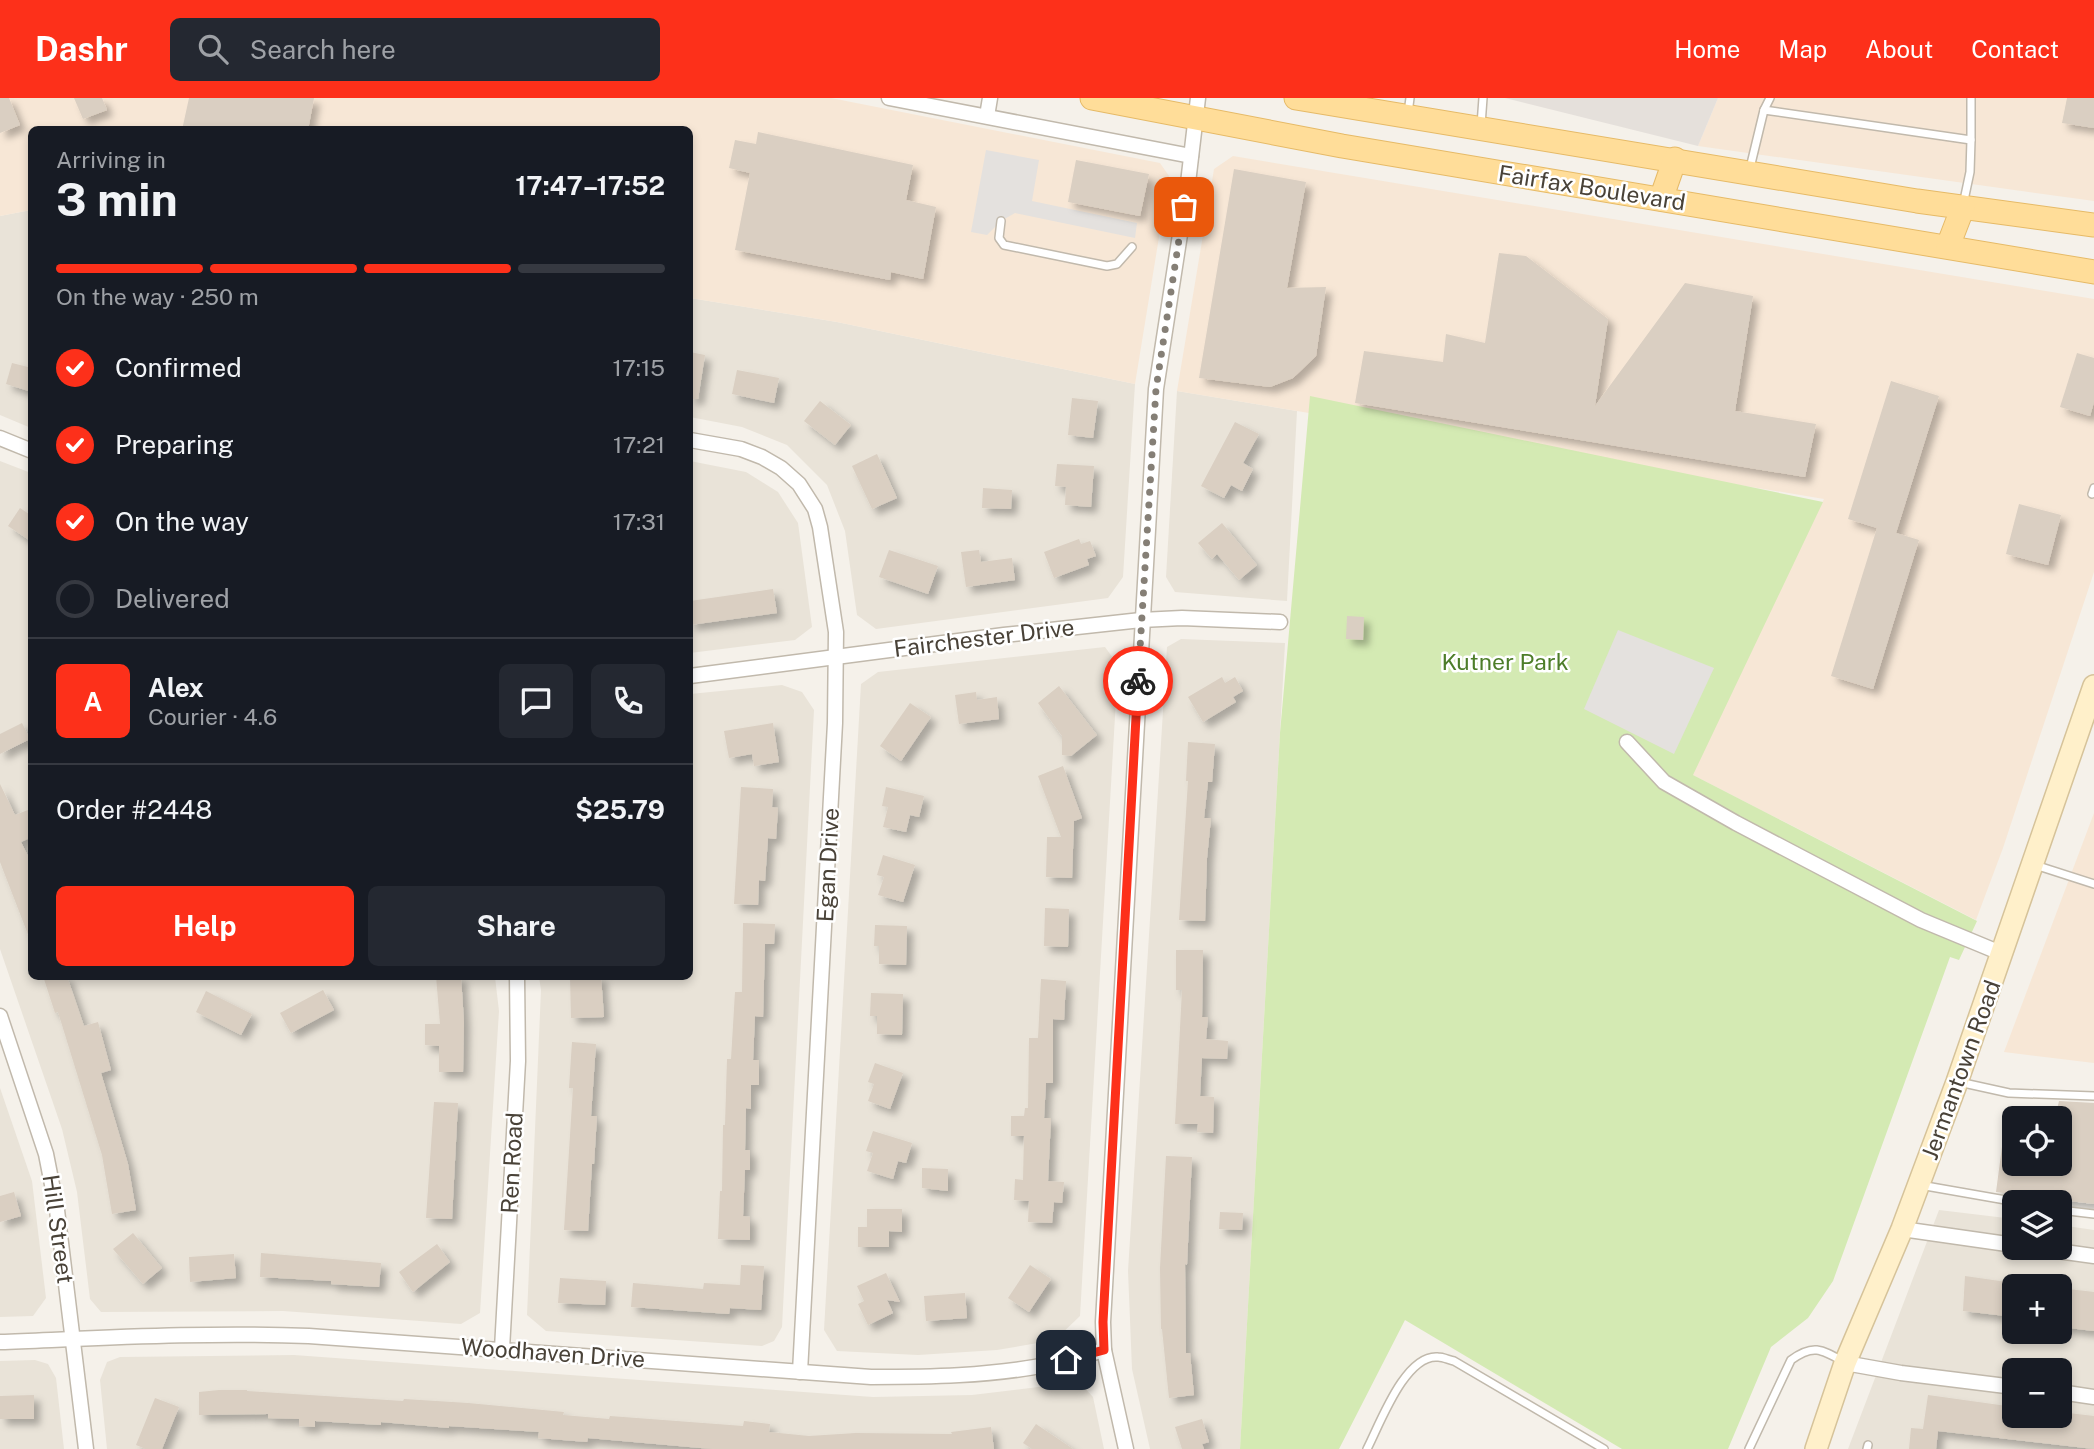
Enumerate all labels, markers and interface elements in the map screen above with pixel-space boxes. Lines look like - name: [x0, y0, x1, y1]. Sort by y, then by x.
- search box: [170, 18, 660, 81]
- text: Dashr: [35, 30, 128, 68]
- icon: search: [194, 30, 232, 68]
- text: Search here: [250, 34, 396, 65]
- text: Home: [1674, 35, 1740, 63]
- text: Map: [1778, 35, 1827, 63]
- text: About: [1865, 35, 1933, 63]
- text: Contact: [1971, 35, 2059, 63]
- text: Arriving in: [56, 146, 166, 173]
- street label: Fairfax Boulevard: [1497, 159, 1688, 216]
- text: 17:47–17:52: [515, 170, 665, 201]
- text: 3 min: [56, 172, 178, 226]
- pin: [1154, 177, 1214, 237]
- icon: bag: [1165, 188, 1203, 226]
- text: On the way · 250 m: [56, 283, 259, 310]
- icon: check: [56, 349, 94, 387]
- text: Confirmed: [115, 352, 242, 383]
- text: 17:15: [613, 354, 665, 381]
- icon: check: [56, 426, 94, 464]
- text: Preparing: [115, 429, 234, 460]
- text: 17:21: [613, 431, 665, 458]
- icon: check: [56, 503, 94, 541]
- text: On the way: [115, 506, 249, 537]
- text: 17:31: [613, 508, 665, 535]
- text: Delivered: [115, 583, 230, 614]
- street label: Fairchester Drive: [892, 613, 1076, 662]
- courier: [1103, 646, 1173, 716]
- park label: Kutner Park: [1441, 648, 1569, 675]
- icon: bike: [1119, 662, 1157, 700]
- button: chat: [499, 664, 573, 738]
- button: phone: [591, 664, 665, 738]
- text: Alex: [148, 672, 204, 703]
- text: A: [84, 686, 102, 717]
- text: Courier · 4.6: [148, 703, 277, 730]
- text: Order #2448: [56, 794, 212, 825]
- text: $25.79: [575, 794, 665, 825]
- street label: Egan Drive: [811, 807, 844, 923]
- button: Help: [56, 886, 354, 966]
- button: Share: [368, 886, 665, 966]
- street label: Jermantown Road: [1916, 976, 2006, 1163]
- map controls: [2002, 1106, 2072, 1428]
- button: locate: [2002, 1106, 2072, 1176]
- street label: Ren Road: [495, 1112, 528, 1214]
- street label: Hill Street: [37, 1173, 80, 1285]
- button: layers: [2002, 1190, 2072, 1260]
- button: +: [2002, 1274, 2072, 1344]
- pin: [1036, 1330, 1096, 1390]
- street label: Woodhaven Drive: [460, 1333, 646, 1372]
- icon: home: [1047, 1341, 1085, 1379]
- button: −: [2002, 1358, 2072, 1428]

